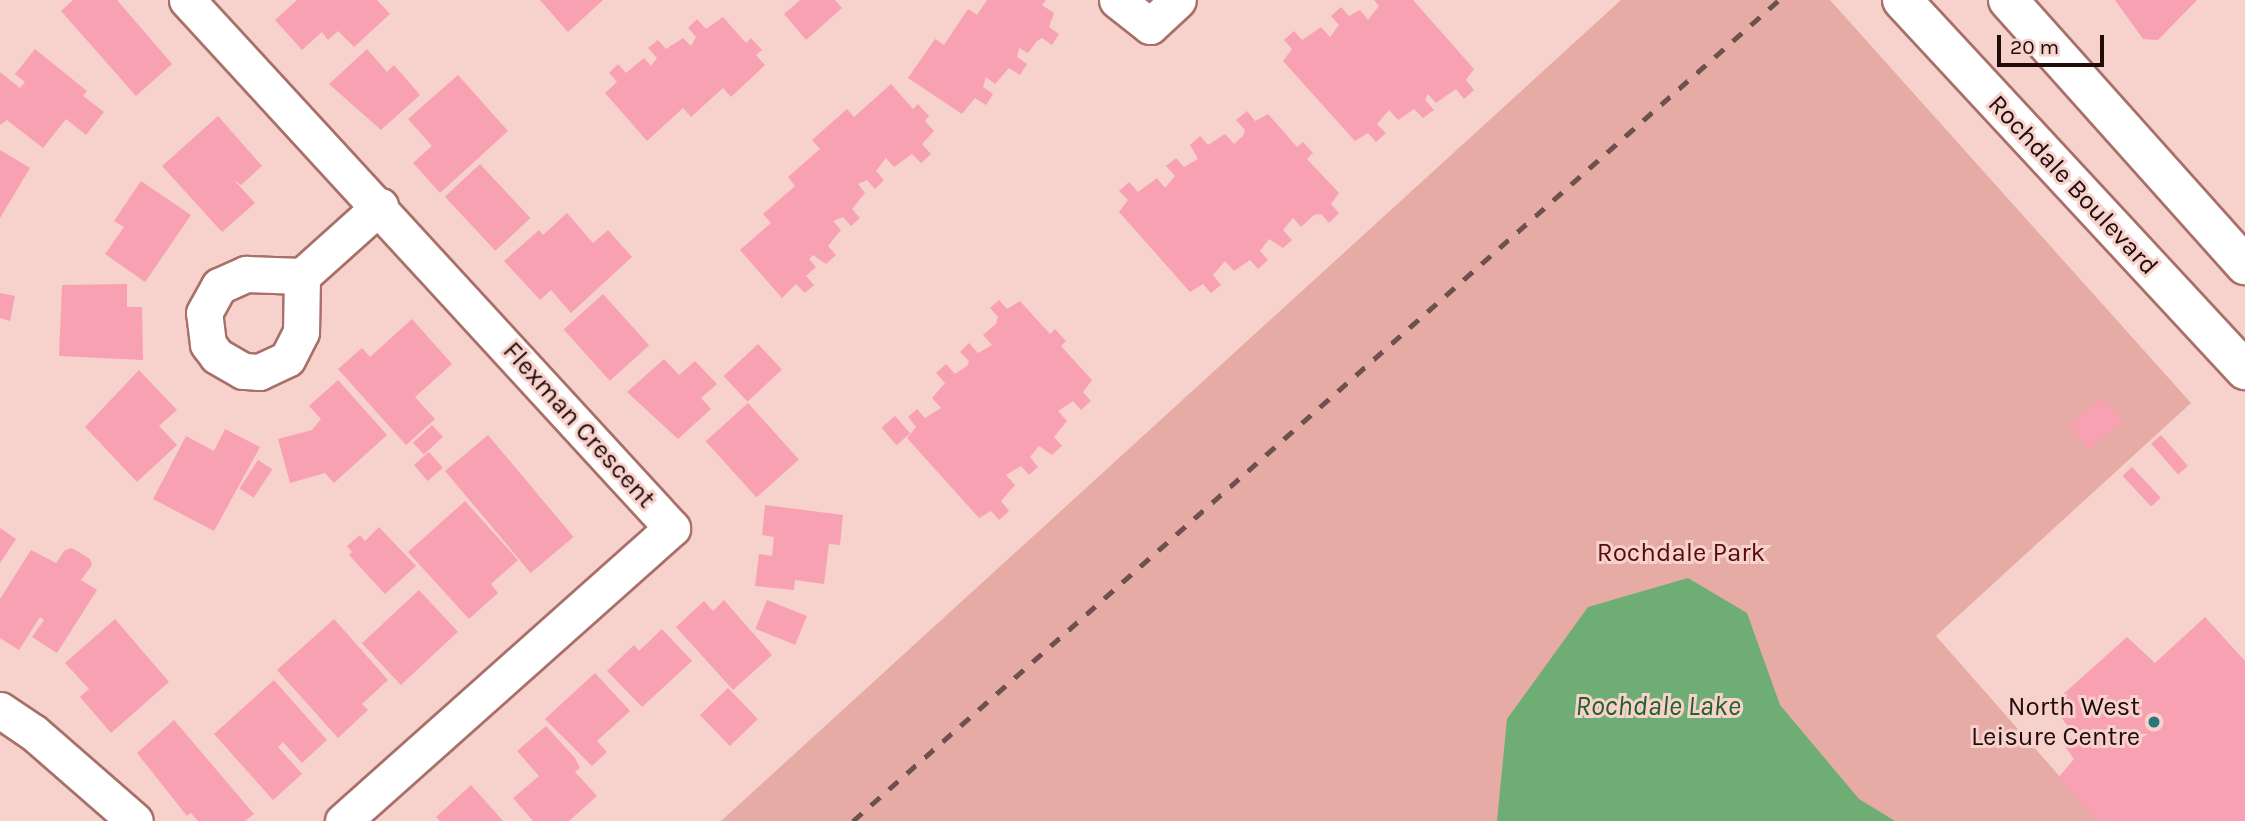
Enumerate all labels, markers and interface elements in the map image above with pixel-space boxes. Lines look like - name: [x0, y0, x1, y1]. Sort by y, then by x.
- scale bar: [2000, 21, 2107, 65]
- text: 20 m: [2010, 35, 2059, 59]
- street label: Rochdale Boulevard: [1982, 89, 2164, 281]
- street label: Flexman Crescent: [496, 336, 662, 514]
- park label: Rochdale Park: [1597, 537, 1765, 569]
- water label: Rochdale Lake: [1575, 689, 1741, 723]
- place label: North West Leisure Centre: [1971, 691, 2140, 752]
- marker: North West Leisure Centre: [2146, 714, 2162, 730]

